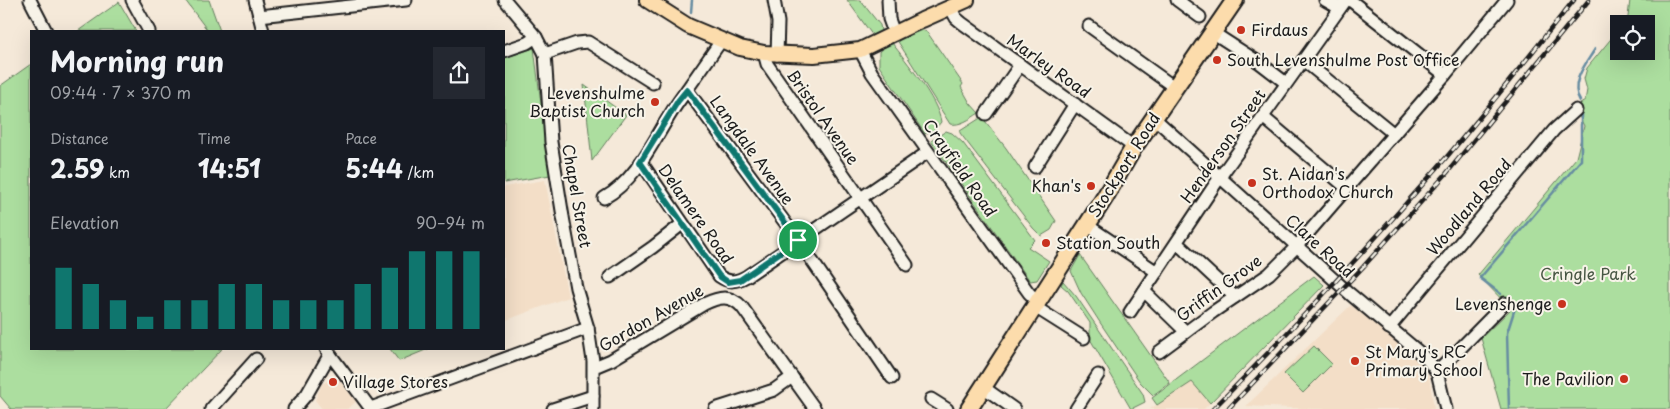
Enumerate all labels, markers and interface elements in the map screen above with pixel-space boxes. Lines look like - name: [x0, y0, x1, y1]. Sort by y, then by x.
- map controls: [1610, 15, 1655, 60]
- button: locate: [1610, 15, 1655, 60]
- place label: Firdaus: [1251, 17, 1308, 41]
- marker: Firdaus: [1235, 24, 1247, 36]
- street label: Marley Road: [1003, 27, 1097, 103]
- text: Morning run: [50, 39, 224, 82]
- button: share: [433, 47, 485, 99]
- place label: South Levenshulme Post Office: [1227, 47, 1460, 71]
- marker: South Levenshulme Post Office: [1211, 54, 1223, 66]
- street label: Bristol Avenue: [782, 64, 866, 169]
- text: 09:44 · 7 × 370 m: [50, 80, 191, 104]
- place label: Levenshulme Baptist Church: [529, 80, 645, 122]
- street label: Henderson Street: [1174, 83, 1271, 207]
- street label: Langdale Avenue: [705, 90, 801, 209]
- marker: Levenshulme Baptist Church: [649, 96, 661, 108]
- street label: Stockport Road: [1081, 107, 1165, 222]
- street label: Crayfield Road: [918, 114, 1004, 221]
- text: Distance: [50, 128, 109, 149]
- text: Time: [198, 128, 231, 149]
- text: Pace: [345, 128, 377, 149]
- street label: Chapel Street: [557, 142, 599, 250]
- text: 2.59: [50, 149, 104, 187]
- text: 14:51: [198, 149, 261, 187]
- text: 5:44: [345, 149, 403, 187]
- street label: Woodland Road: [1420, 152, 1516, 260]
- street label: Delamere Road: [653, 159, 740, 268]
- place label: St. Aidan's Orthodox Church: [1262, 161, 1394, 203]
- text: km: [104, 162, 130, 183]
- text: /km: [403, 162, 434, 183]
- place label: Khan's: [1031, 173, 1081, 197]
- marker: St. Aidan's Orthodox Church: [1246, 177, 1258, 189]
- marker: Khan's: [1085, 180, 1097, 192]
- street label: Clare Road: [1281, 208, 1361, 283]
- text: Elevation: [50, 210, 119, 234]
- text: 90–94 m: [416, 210, 485, 234]
- pin: [777, 219, 819, 261]
- icon: arrive: [784, 226, 812, 254]
- place label: Station South: [1056, 230, 1160, 254]
- marker: Station South: [1040, 237, 1052, 249]
- street label: Griffin Grove: [1171, 248, 1266, 326]
- park label: Cringle Park: [1540, 261, 1636, 285]
- street label: Gordon Avenue: [594, 277, 707, 357]
- place label: Levenshenge: [1455, 291, 1552, 315]
- marker: Levenshenge: [1556, 298, 1568, 310]
- place label: St Mary's RC Primary School: [1365, 339, 1483, 381]
- marker: St Mary's RC Primary School: [1349, 355, 1361, 367]
- place label: The Pavilion: [1522, 366, 1614, 390]
- place label: Village Stores: [343, 369, 448, 393]
- marker: The Pavilion: [1618, 373, 1630, 385]
- marker: Village Stores: [327, 376, 339, 388]

